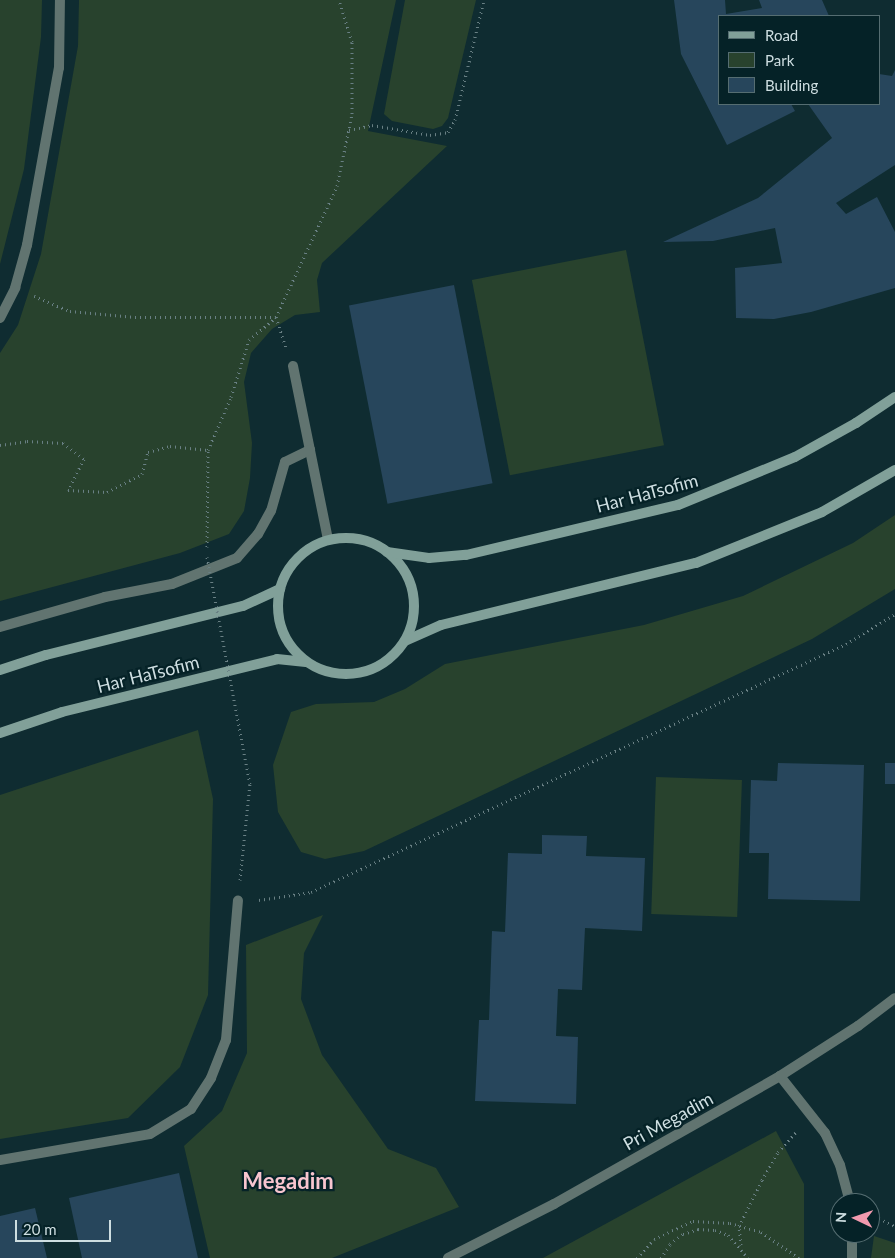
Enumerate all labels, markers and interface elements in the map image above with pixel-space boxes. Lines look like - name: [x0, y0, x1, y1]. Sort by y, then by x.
- legend: [718, 15, 880, 105]
- text: Road: [765, 26, 798, 44]
- text: Park: [765, 51, 794, 69]
- text: Building: [765, 76, 818, 94]
- street label: Har HaTsofim: [593, 469, 701, 517]
- street label: Har HaTsofim: [94, 651, 202, 697]
- street label: Pri Megadim: [619, 1087, 717, 1155]
- district label: Megadim: [242, 1168, 334, 1194]
- north arrow: [830, 1193, 880, 1243]
- scale bar: [18, 1210, 114, 1242]
- text: N: [832, 1211, 849, 1223]
- text: 20 m: [23, 1220, 57, 1238]

